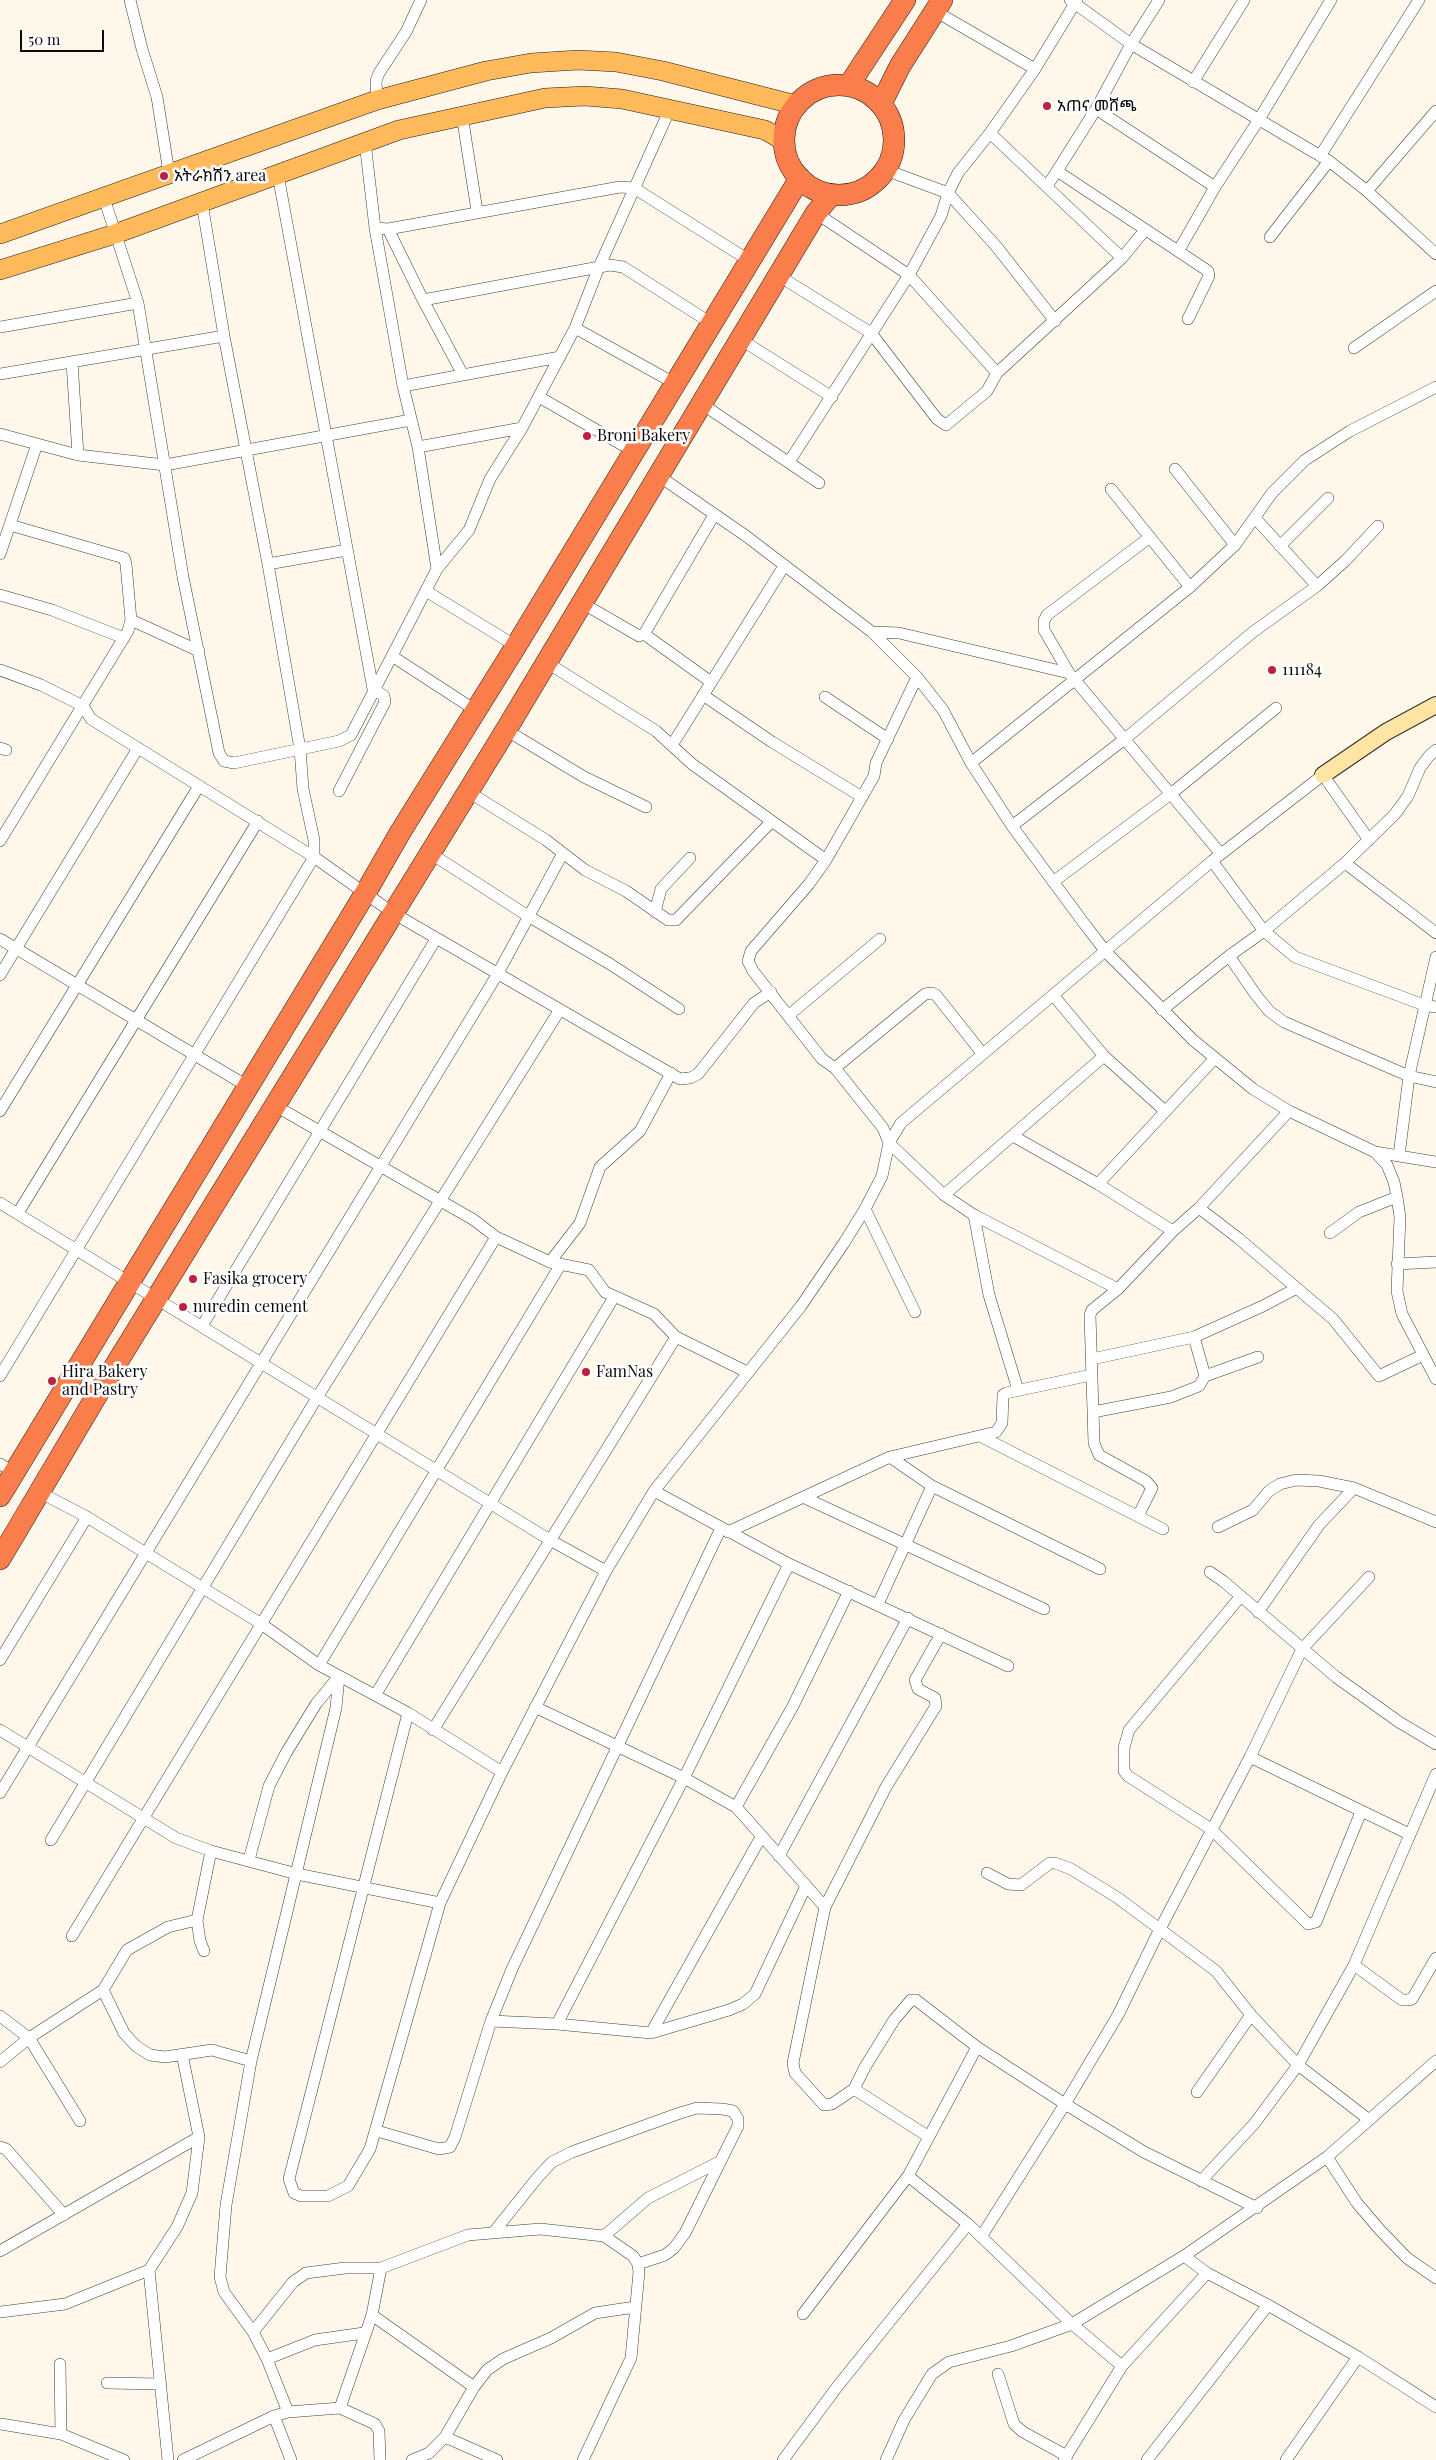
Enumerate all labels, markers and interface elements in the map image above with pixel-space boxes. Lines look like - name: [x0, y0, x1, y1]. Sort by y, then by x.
- scale bar: [22, 20, 106, 52]
- text: 50 m: [28, 29, 60, 49]
- place label: አጠና መሸጫ: [1057, 96, 1137, 116]
- marker: አጠና መሸጫ: [1041, 100, 1053, 112]
- place label: አትራክሽን area: [174, 166, 266, 186]
- marker: አትራክሽን area: [158, 170, 170, 182]
- place label: Broni Bakery: [597, 426, 690, 446]
- marker: Broni Bakery: [581, 430, 593, 442]
- place label: 111184: [1282, 660, 1322, 680]
- marker: 111184: [1266, 664, 1278, 676]
- place label: Fasika grocery: [203, 1269, 307, 1289]
- marker: Fasika grocery: [187, 1273, 199, 1285]
- place label: nuredin cement: [193, 1297, 308, 1317]
- marker: nuredin cement: [177, 1301, 189, 1313]
- place label: Hira Bakery and Pastry: [62, 1362, 147, 1400]
- place label: FamNas: [596, 1362, 653, 1382]
- marker: FamNas: [580, 1366, 592, 1378]
- marker: Hira Bakery and Pastry: [46, 1375, 58, 1387]

